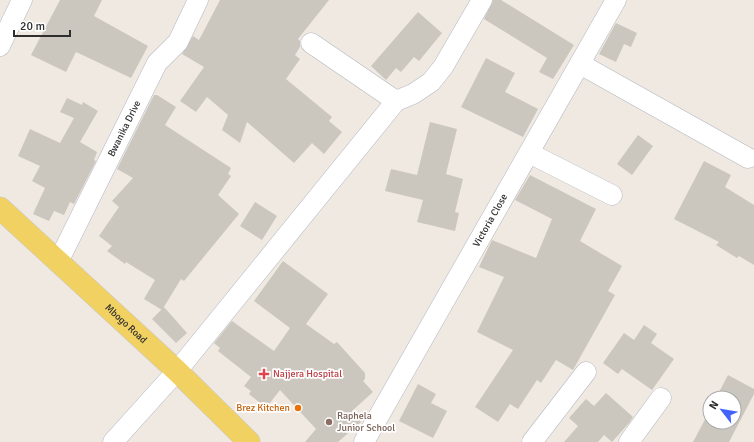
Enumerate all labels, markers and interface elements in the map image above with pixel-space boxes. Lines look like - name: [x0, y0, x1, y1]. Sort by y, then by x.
- scale bar: [14, 12, 70, 38]
- text: 20 m: [20, 19, 45, 34]
- street label: Bwanika Drive: [105, 99, 143, 159]
- street label: Victoria Close: [470, 192, 510, 249]
- street label: Mbogo Road: [102, 302, 149, 346]
- marker: Najjera Hospital: [258, 368, 270, 380]
- place label: Najjera Hospital: [273, 368, 342, 380]
- north arrow: [702, 390, 742, 430]
- text: N: [706, 398, 721, 412]
- place label: Brez Kitchen: [236, 402, 290, 414]
- marker: Brez Kitchen: [293, 403, 303, 413]
- place label: Raphela Junior School: [337, 410, 395, 434]
- marker: Raphela Junior School: [324, 417, 334, 427]

